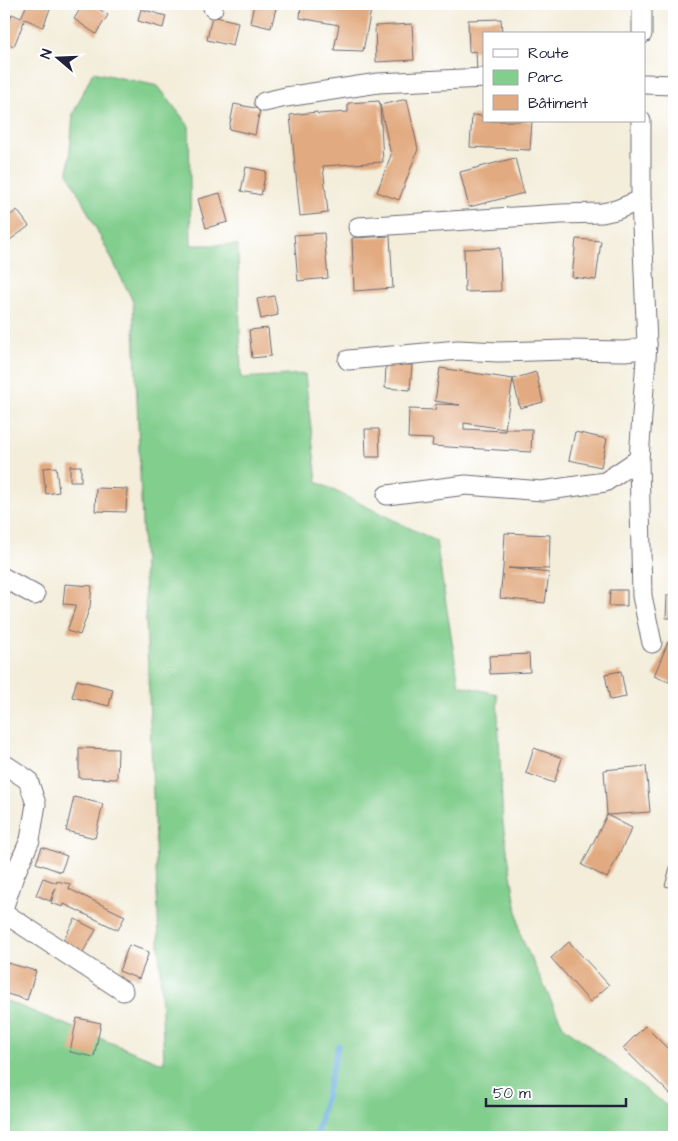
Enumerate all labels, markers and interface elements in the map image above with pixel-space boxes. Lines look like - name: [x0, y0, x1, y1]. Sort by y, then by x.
- north arrow: [32, 32, 82, 82]
- legend: [483, 32, 646, 122]
- text: Route: [528, 43, 569, 64]
- text: N: [36, 46, 58, 62]
- text: Parc: [528, 67, 563, 88]
- text: Bâtiment: [528, 93, 588, 114]
- scale bar: [486, 1076, 626, 1108]
- text: 50 m: [493, 1083, 531, 1104]

